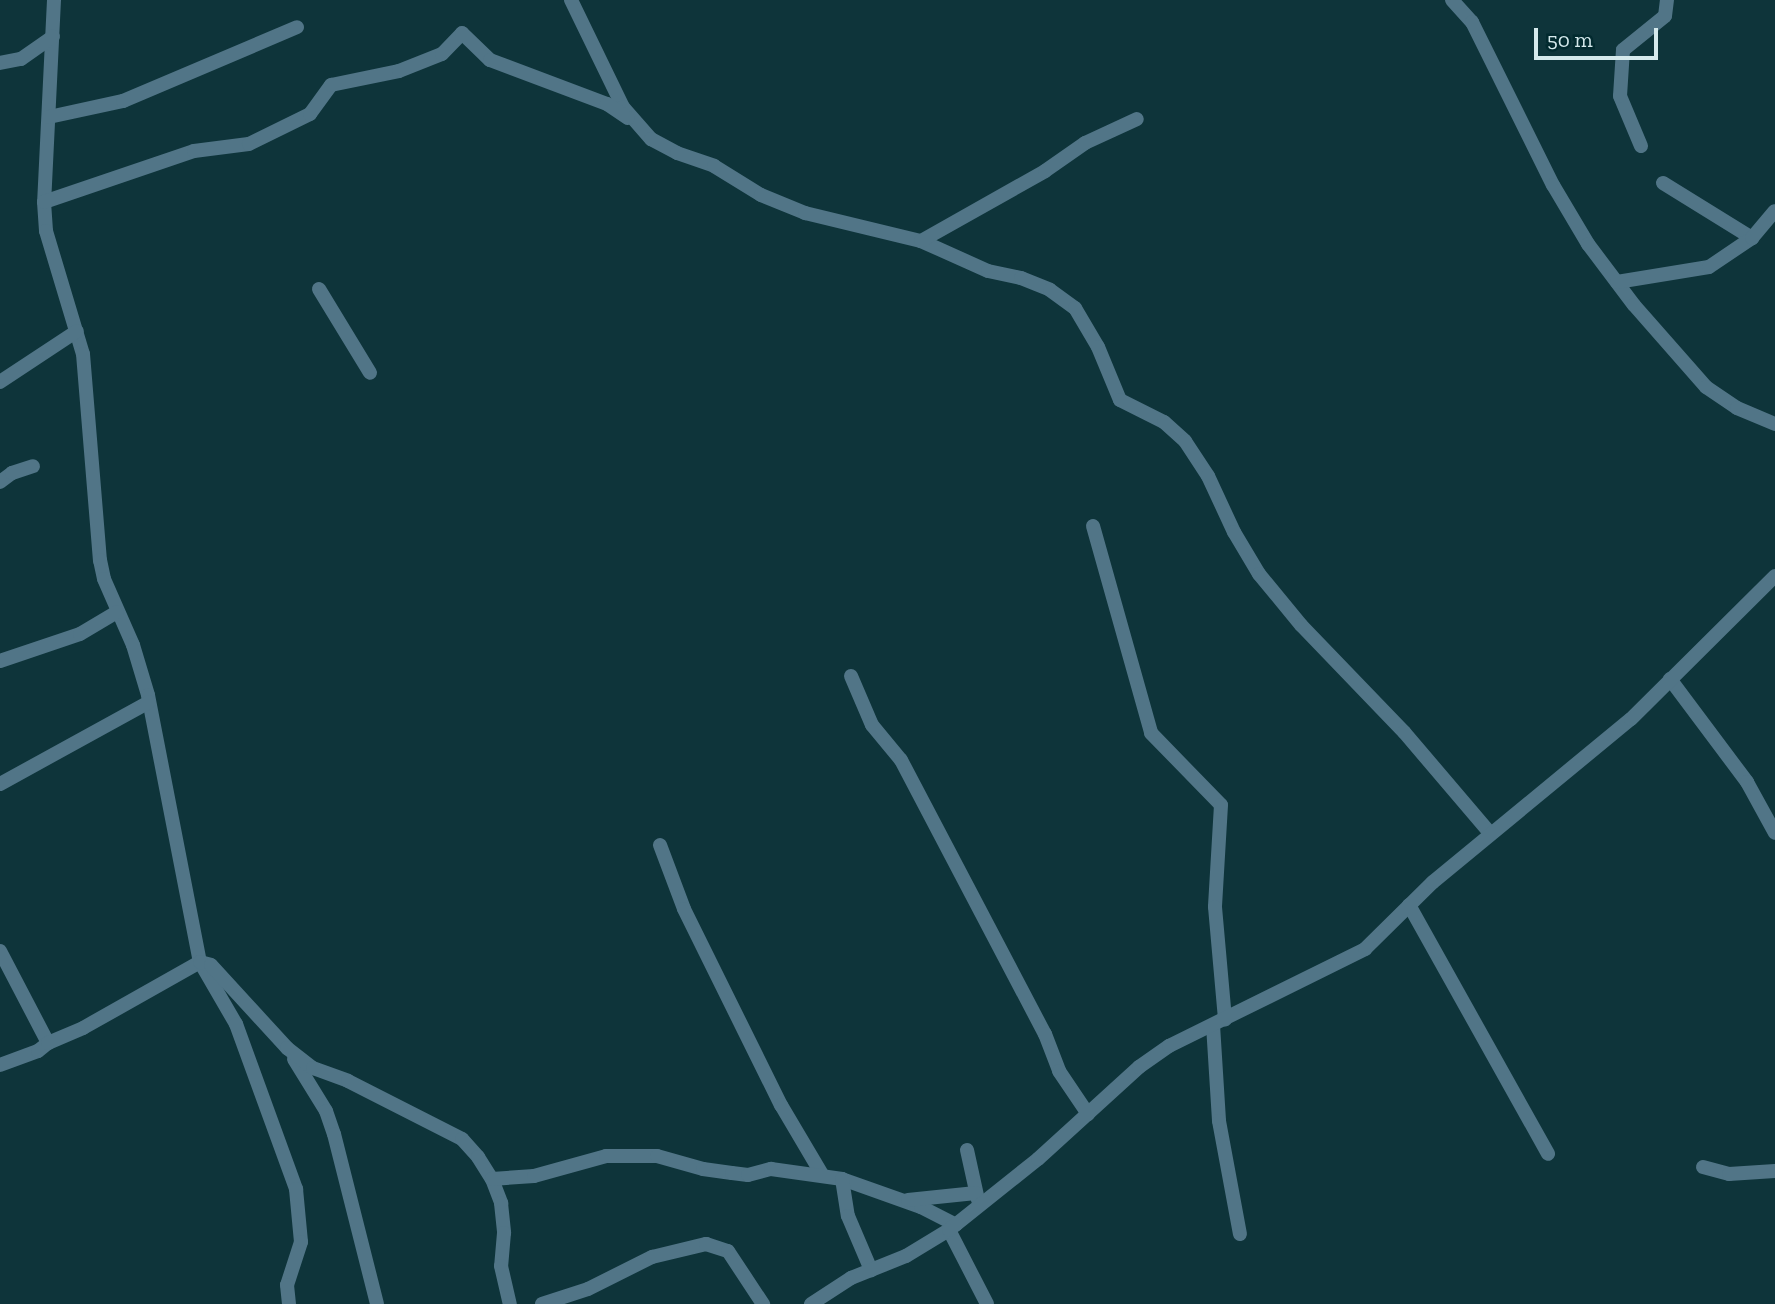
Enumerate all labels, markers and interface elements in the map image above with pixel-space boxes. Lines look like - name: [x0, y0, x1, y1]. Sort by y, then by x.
- scale bar: [1537, 14, 1661, 58]
- text: 50 m: [1547, 27, 1593, 52]

